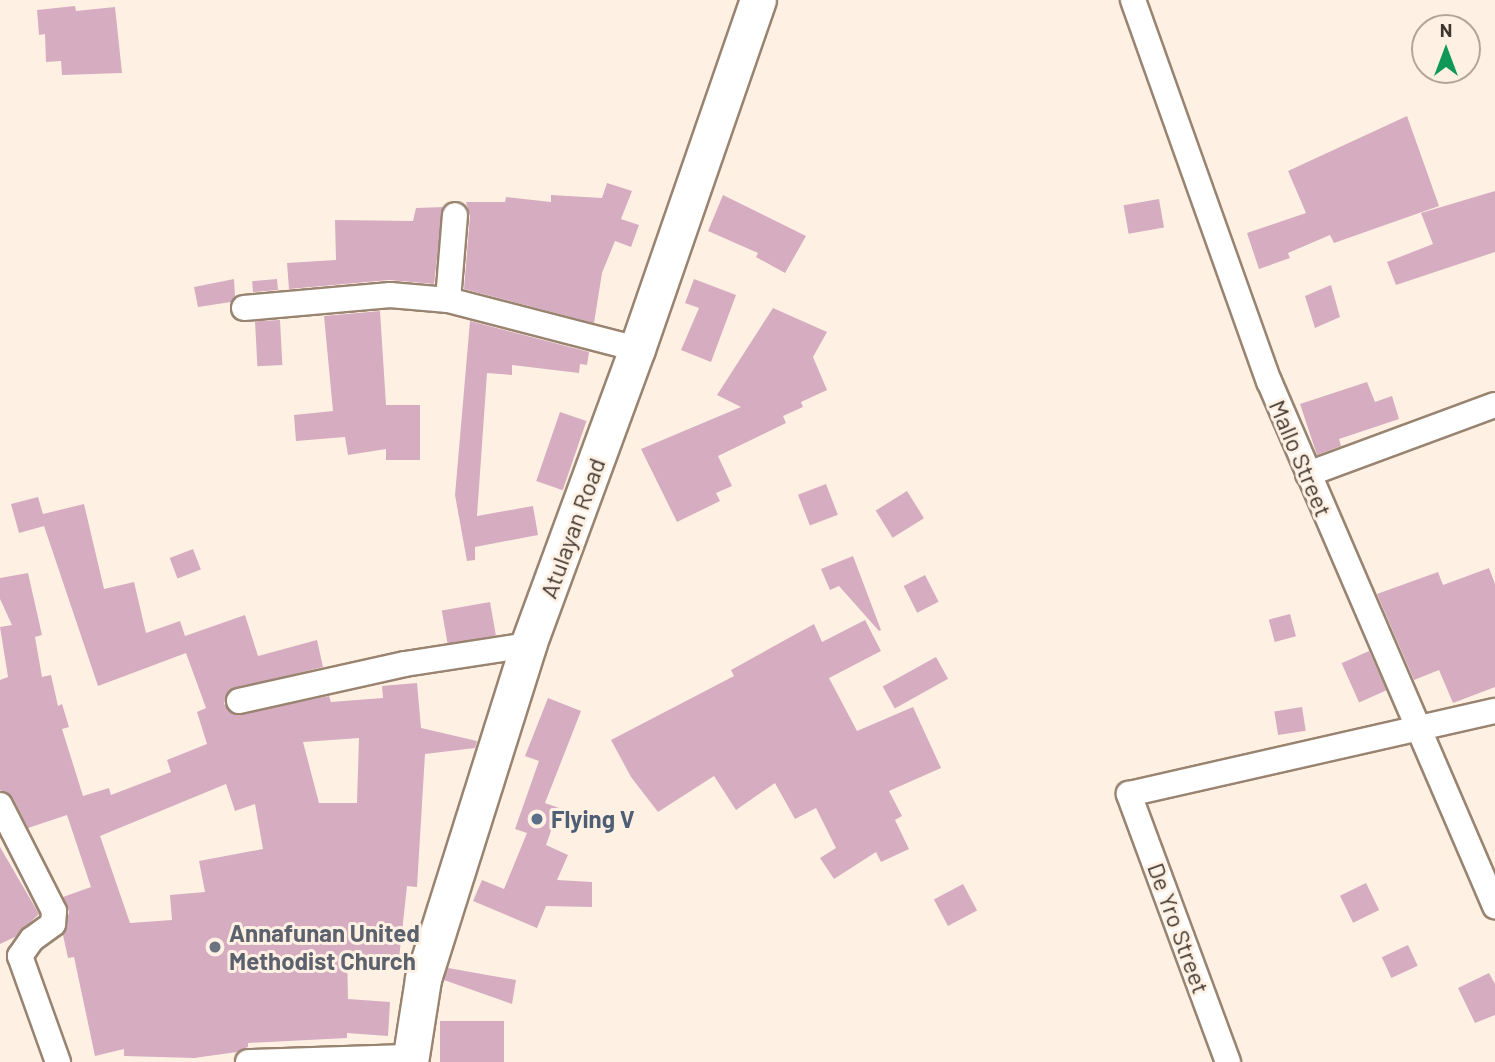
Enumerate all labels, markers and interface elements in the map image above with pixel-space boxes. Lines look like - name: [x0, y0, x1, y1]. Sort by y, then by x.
- north arrow: [1411, 14, 1481, 84]
- text: N: [1440, 18, 1452, 41]
- street label: Mallo Street: [1264, 395, 1338, 521]
- street label: Atulayan Road: [533, 454, 611, 602]
- place label: Flying V: [551, 805, 635, 833]
- marker: Flying V: [529, 811, 545, 827]
- street label: De Yro Street: [1142, 859, 1216, 997]
- place label: Annafunan United Methodist Church: [229, 919, 420, 975]
- marker: Annafunan United Methodist Church: [207, 939, 223, 955]

